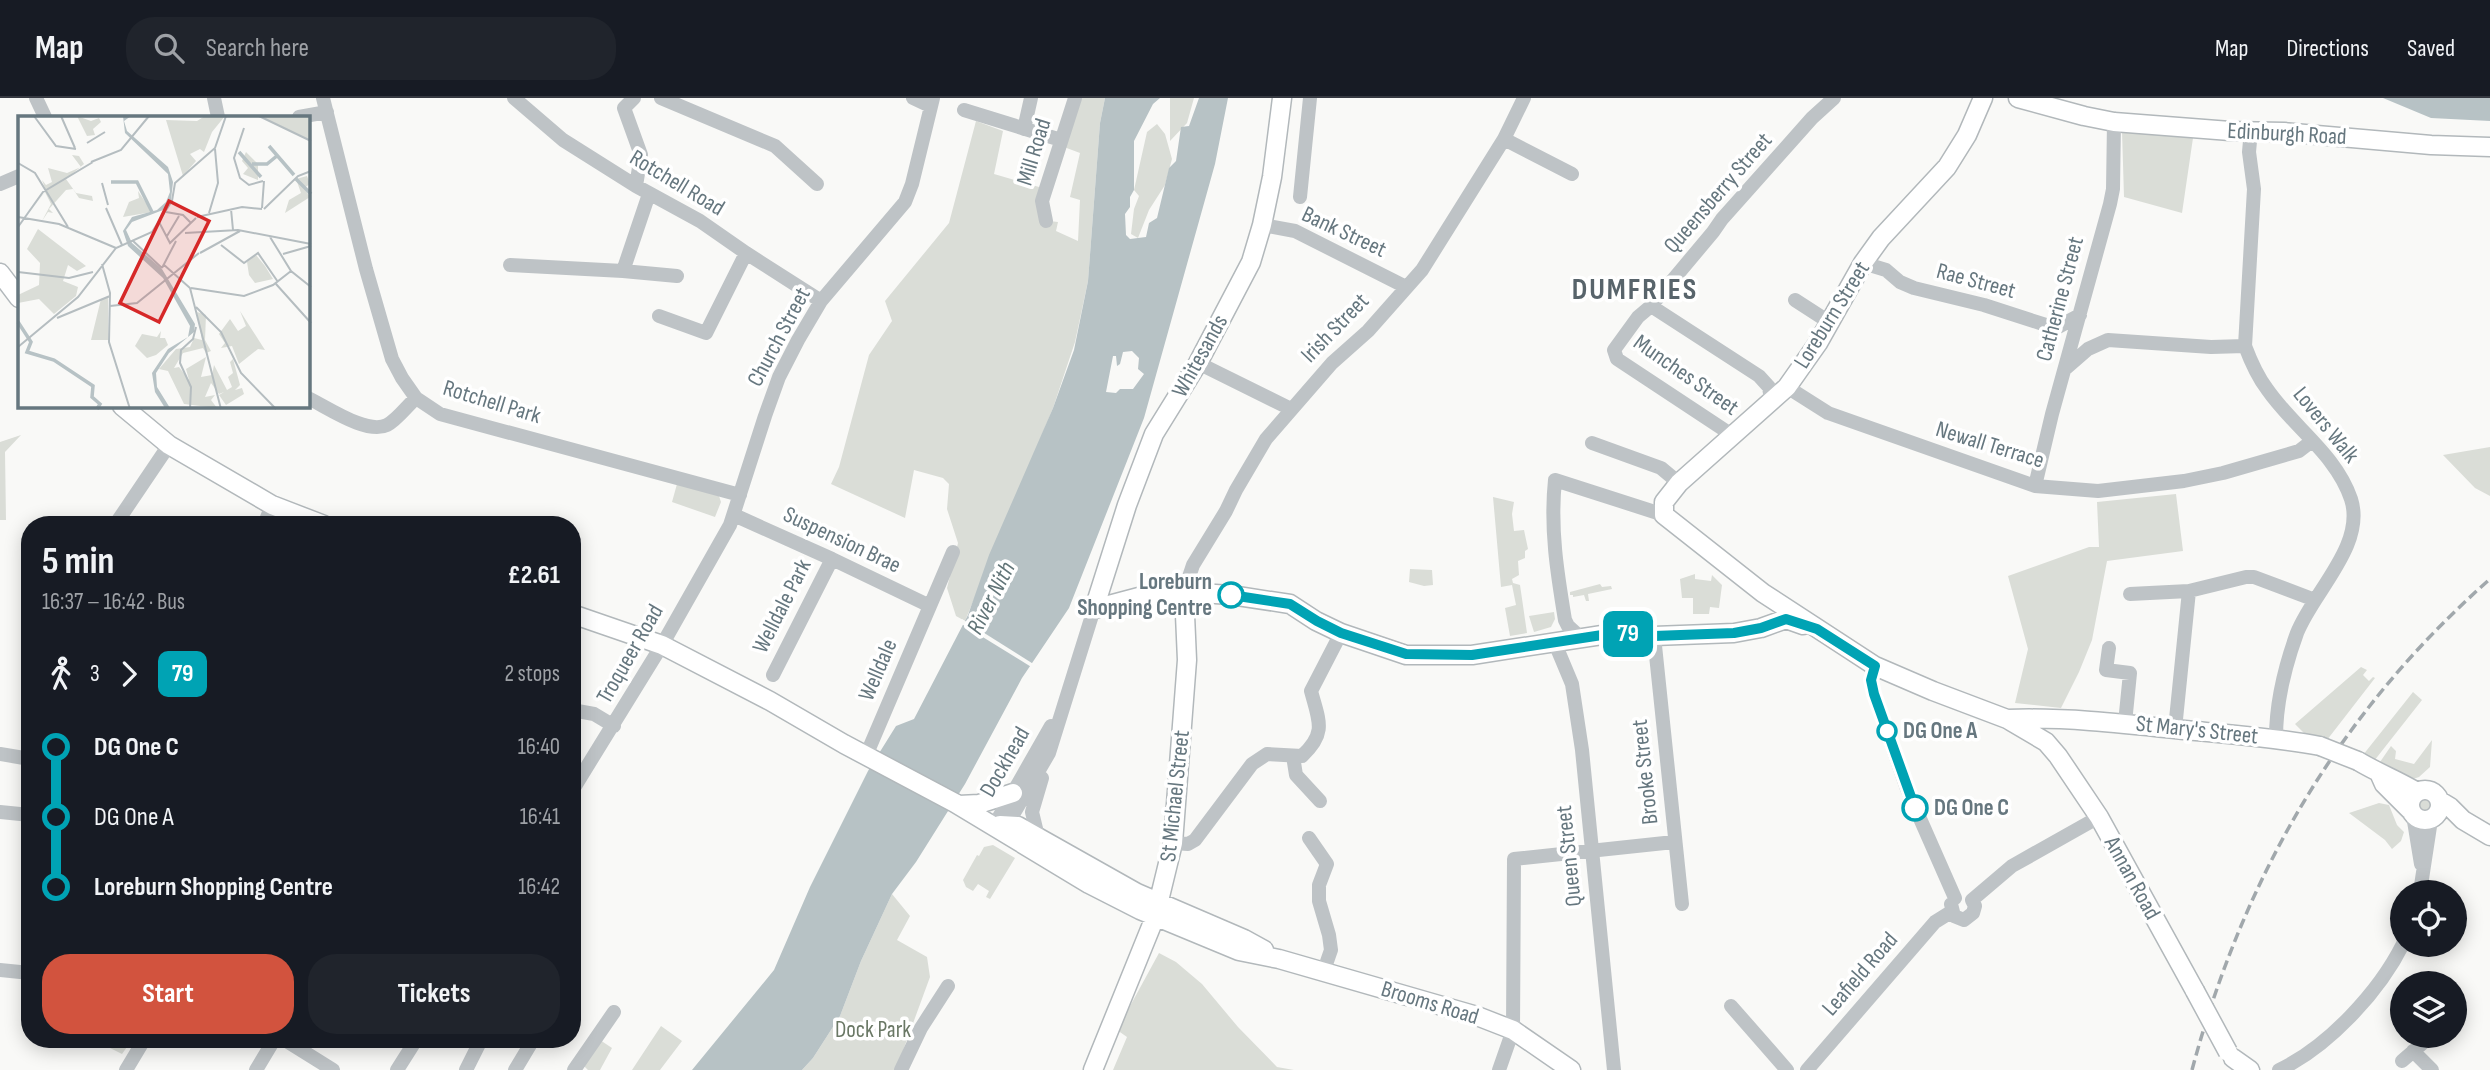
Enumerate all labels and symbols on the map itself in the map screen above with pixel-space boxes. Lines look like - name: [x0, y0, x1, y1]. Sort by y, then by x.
- street label: Mill Road: [1011, 115, 1057, 189]
- inset map: [18, 116, 310, 408]
- street label: Edinburgh Road: [2227, 117, 2347, 151]
- street label: Queensberry Street: [1658, 127, 1778, 259]
- street label: Rotchell Road: [625, 144, 729, 222]
- street label: Bank Street: [1297, 200, 1391, 264]
- street label: Catherine Street: [2030, 234, 2090, 364]
- street label: Loreburn Street: [1788, 256, 1876, 374]
- street label: Rae Street: [1933, 257, 2019, 305]
- district label: DUMFRIES: [1572, 272, 1698, 308]
- street label: Church Street: [741, 283, 817, 391]
- street label: Irish Street: [1295, 287, 1375, 369]
- street label: Whitesands: [1166, 310, 1234, 402]
- street label: Munches Street: [1628, 329, 1744, 421]
- street label: Rotchell Park: [440, 374, 545, 430]
- street label: Lovers Walk: [2287, 381, 2365, 469]
- street label: Newall Terrace: [1932, 415, 2048, 475]
- street label: Suspension Brae: [779, 501, 905, 579]
- street label: Welldale Park: [746, 554, 818, 658]
- water label: River Nith: [960, 557, 1022, 639]
- place label: Loreburn Shopping Centre: [1077, 568, 1212, 622]
- marker: Loreburn Shopping Centre: [1218, 582, 1244, 608]
- street label: Troqueer Road: [590, 600, 670, 708]
- line badge: 79: [1596, 611, 1660, 657]
- street label: Welldale: [853, 635, 903, 705]
- street label: St Mary's Street: [2134, 710, 2260, 750]
- place label: DG One A: [1903, 717, 1978, 745]
- street label: Brooke Street: [1626, 718, 1664, 826]
- marker: DG One A: [1877, 721, 1897, 741]
- street label: Dockhead: [974, 722, 1036, 802]
- street label: St Michael Street: [1154, 729, 1196, 863]
- place label: DG One C: [1934, 794, 2009, 822]
- marker: DG One C: [1902, 795, 1928, 821]
- street label: Queen Street: [1550, 804, 1588, 908]
- street label: Annan Road: [2097, 831, 2166, 924]
- street label: Leafield Road: [1816, 927, 1904, 1021]
- street label: Brooms Road: [1378, 975, 1482, 1031]
- park label: Dock Park: [835, 1016, 911, 1044]

